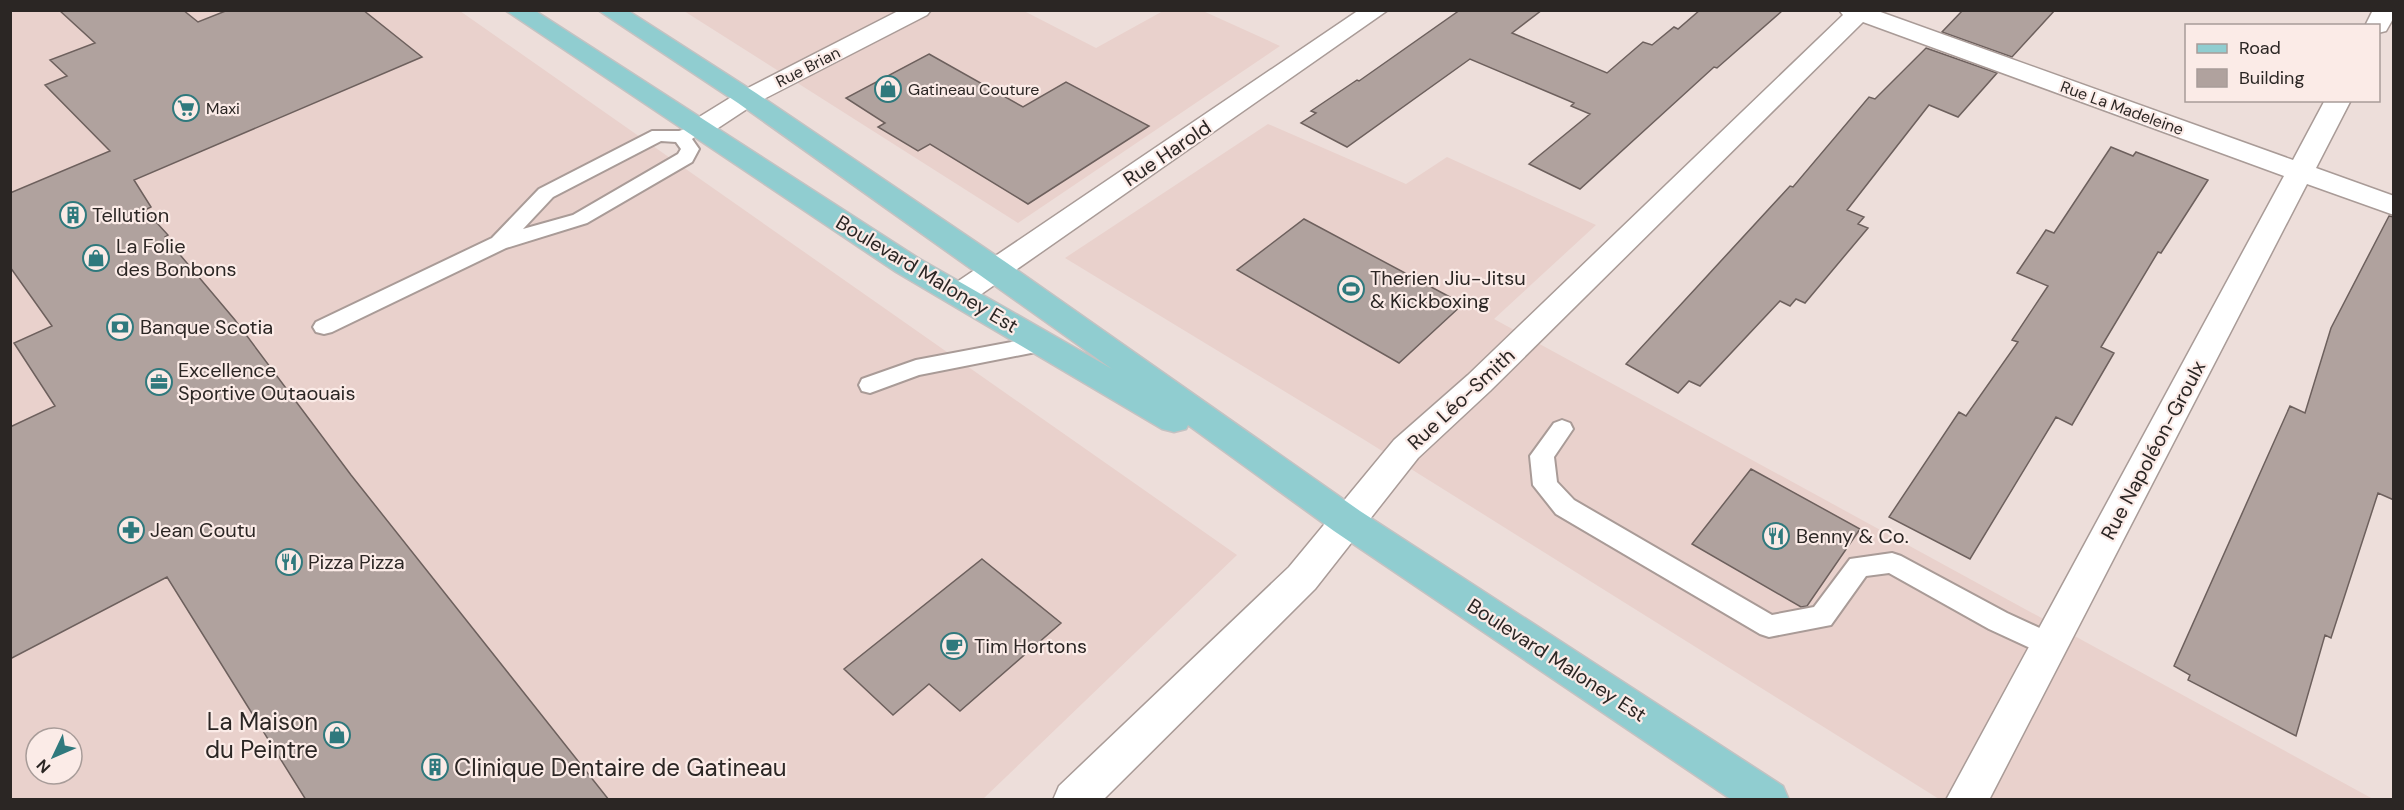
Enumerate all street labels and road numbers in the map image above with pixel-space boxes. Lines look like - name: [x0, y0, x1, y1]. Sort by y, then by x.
- street label: Rue Brian: [772, 42, 844, 92]
- street label: Rue La Madeleine: [2058, 76, 2186, 140]
- street label: Rue Harold: [1118, 114, 1216, 192]
- street label: Boulevard Maloney Est: [831, 209, 1023, 339]
- street label: Rue Léo-Smith: [1402, 343, 1520, 455]
- street label: Rue Napoléon-Groulx: [2095, 356, 2211, 544]
- street label: Boulevard Maloney Est: [1463, 592, 1652, 728]

